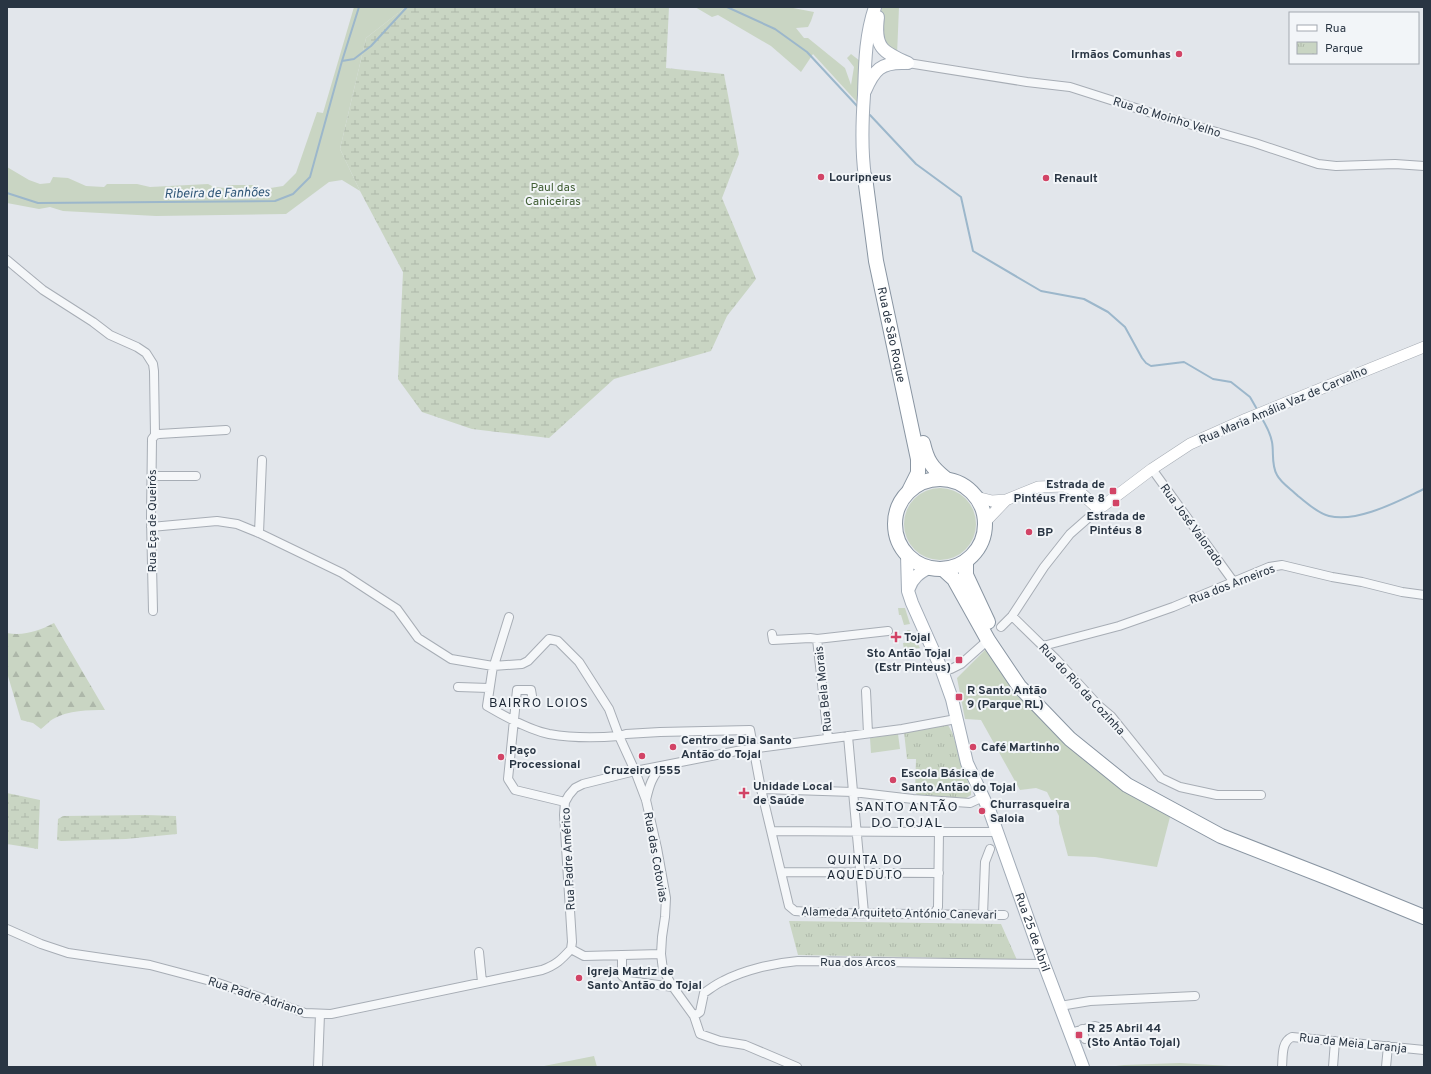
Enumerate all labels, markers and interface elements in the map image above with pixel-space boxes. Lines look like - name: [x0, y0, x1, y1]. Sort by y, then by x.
- legend: [1289, 12, 1419, 64]
- text: Rua: [1325, 21, 1346, 37]
- text: Parque: [1325, 41, 1363, 57]
- place label: Irmãos Comunhas: [1071, 47, 1171, 63]
- marker: Irmãos Comunhas: [1174, 49, 1184, 59]
- street label: Rua do Moinho Velho: [1111, 94, 1223, 142]
- place label: Louripneus: [829, 170, 892, 186]
- place label: Renault: [1054, 171, 1098, 187]
- marker: Louripneus: [816, 172, 826, 182]
- marker: Renault: [1041, 173, 1051, 183]
- park label: Paul das Caniceiras: [525, 180, 581, 210]
- water label: Ribeira de Fanhões: [164, 185, 270, 203]
- street label: Rua de São Roque: [873, 286, 909, 384]
- street label: Rua Maria Amália Vaz de Carvalho: [1197, 363, 1370, 449]
- street label: Rua Eça de Queirós: [145, 469, 161, 573]
- place label: Estrada de Pintéus Frente 8: [1013, 477, 1105, 507]
- street label: Rua José Valorado: [1156, 481, 1227, 570]
- marker: Estrada de Pintéus Frente 8: [1108, 486, 1118, 496]
- marker: Estrada de Pintéus 8: [1111, 498, 1121, 508]
- place label: Estrada de Pintéus 8: [1086, 509, 1146, 539]
- place label: BP: [1037, 525, 1053, 541]
- marker: BP: [1024, 527, 1034, 537]
- street label: Rua dos Arneiros: [1187, 561, 1278, 609]
- place label: Tojal: [904, 630, 931, 646]
- marker: Tojal: [891, 632, 901, 642]
- street label: Rua do Rio da Cozinha: [1035, 640, 1128, 739]
- street label: Rua Bela Morais: [812, 645, 836, 733]
- place label: Sto Antão Tojal (Estr Pinteus): [867, 646, 951, 676]
- marker: Sto Antão Tojal (Estr Pinteus): [954, 655, 964, 665]
- place label: R Santo Antão 9 (Parque RL): [967, 683, 1047, 713]
- marker: R Santo Antão 9 (Parque RL): [954, 692, 964, 702]
- district label: BAIRRO LOIOS: [489, 696, 589, 712]
- place label: Centro de Dia Santo Antão do Tojal: [681, 733, 792, 763]
- place label: Café Martinho: [981, 740, 1060, 756]
- marker: Centro de Dia Santo Antão do Tojal: [668, 742, 678, 752]
- marker: Café Martinho: [968, 742, 978, 752]
- place label: Paço Processional: [509, 743, 580, 773]
- marker: Cruzeiro 1555: [637, 751, 647, 761]
- marker: Paço Processional: [496, 752, 506, 762]
- place label: Cruzeiro 1555: [603, 763, 681, 779]
- place label: Escola Básica de Santo Antão do Tojal: [901, 766, 1016, 796]
- marker: Escola Básica de Santo Antão do Tojal: [888, 775, 898, 785]
- place label: Unidade Local de Saúde: [753, 779, 833, 809]
- marker: Unidade Local de Saúde: [738, 787, 750, 799]
- place label: Churrasqueira Saloia: [990, 797, 1070, 827]
- district label: SANTO ANTÃO DO TOJAL: [855, 799, 959, 832]
- marker: Churrasqueira Saloia: [977, 806, 987, 816]
- street label: Rua Padre Américo: [558, 807, 580, 911]
- street label: Rua das Cotovias: [639, 811, 671, 904]
- district label: QUINTA DO AQUEDUTO: [827, 853, 903, 884]
- street label: Rua 25 de Abril: [1010, 891, 1053, 974]
- street label: Alameda Arquiteto António Canevari: [801, 904, 997, 924]
- street label: Rua dos Arcos: [820, 955, 896, 971]
- place label: Igreja Matriz de Santo Antão do Tojal: [587, 964, 702, 994]
- marker: Igreja Matriz de Santo Antão do Tojal: [574, 973, 584, 983]
- street label: Rua Padre Adriano: [206, 974, 306, 1020]
- place label: R 25 Abril 44 (Sto Antão Tojal): [1087, 1021, 1180, 1051]
- marker: R 25 Abril 44 (Sto Antão Tojal): [1074, 1030, 1084, 1040]
- street label: Rua da Meia Laranja: [1298, 1030, 1408, 1058]

